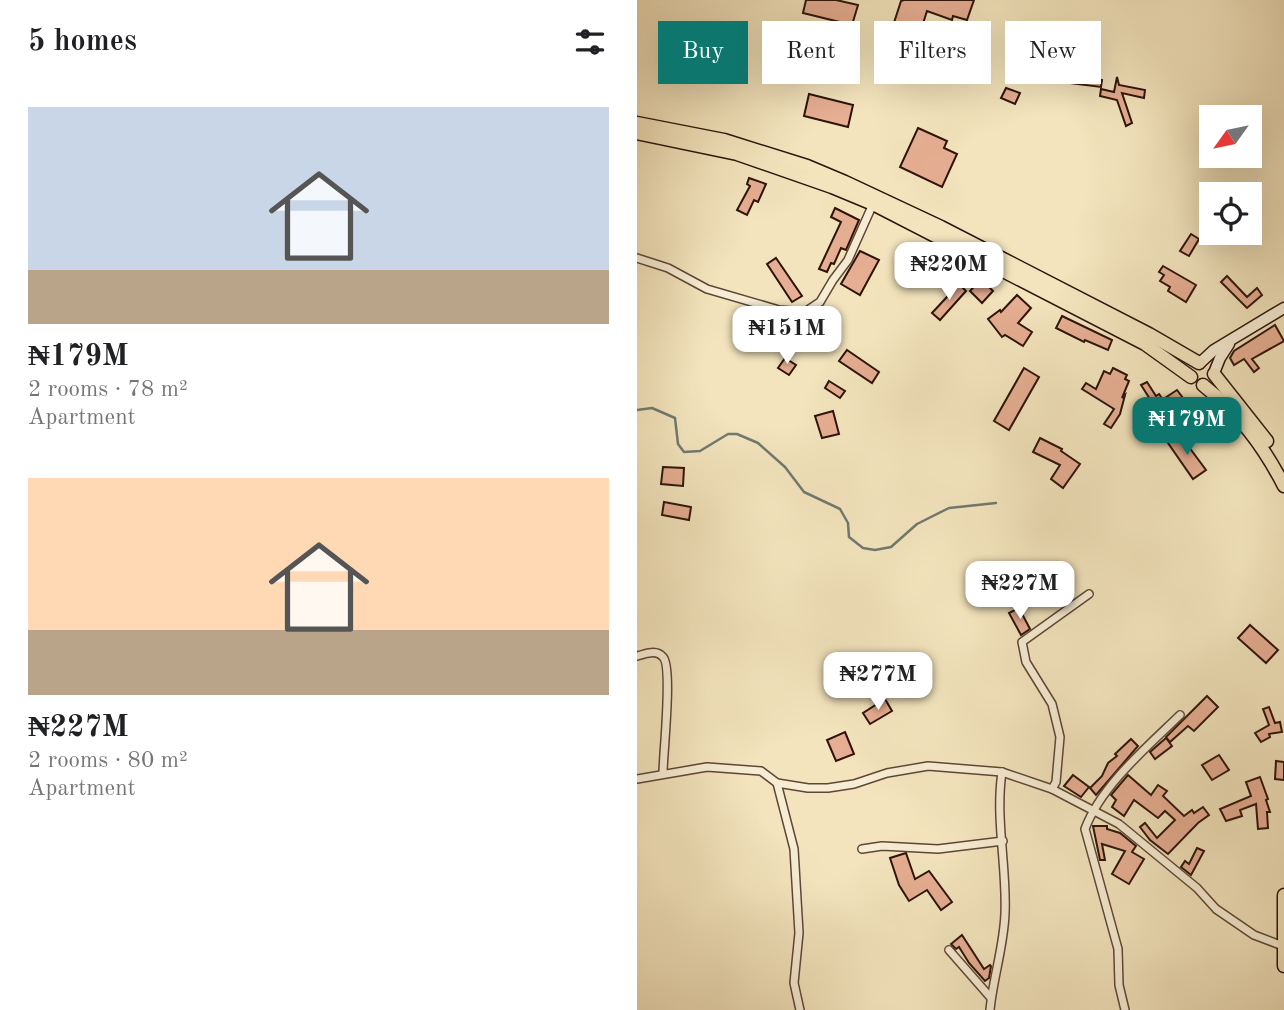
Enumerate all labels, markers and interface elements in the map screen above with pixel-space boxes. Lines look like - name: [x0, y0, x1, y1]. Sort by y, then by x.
- chip: Buy: [658, 21, 748, 84]
- chip: Rent: [762, 21, 860, 84]
- chip: Filters: [874, 21, 991, 84]
- chip: New: [1005, 21, 1101, 84]
- icon: filters: [571, 23, 609, 61]
- text: 5 homes: [28, 27, 137, 57]
- north arrow: [1199, 105, 1262, 168]
- map controls: [1199, 105, 1262, 245]
- icon: home: [256, 153, 382, 279]
- button: locate: [1199, 182, 1262, 245]
- pin: ₦220M: [900, 243, 998, 302]
- text: ₦220M: [910, 253, 988, 276]
- pin: ₦151M: [738, 306, 836, 366]
- text: ₦151M: [748, 317, 826, 340]
- text: ₦179M: [28, 342, 129, 372]
- text: 2 rooms · 78 m²: [28, 378, 188, 401]
- pin: ₦179M: [1138, 398, 1236, 457]
- text: Apartment: [28, 406, 136, 429]
- text: ₦179M: [1148, 408, 1226, 431]
- icon: home: [256, 524, 382, 650]
- pin: ₦227M: [971, 562, 1069, 621]
- text: ₦227M: [981, 572, 1059, 595]
- pin: ₦277M: [829, 652, 927, 712]
- text: ₦277M: [839, 663, 917, 686]
- text: ₦227M: [28, 713, 129, 743]
- text: 2 rooms · 80 m²: [28, 749, 188, 772]
- text: Apartment: [28, 777, 136, 800]

